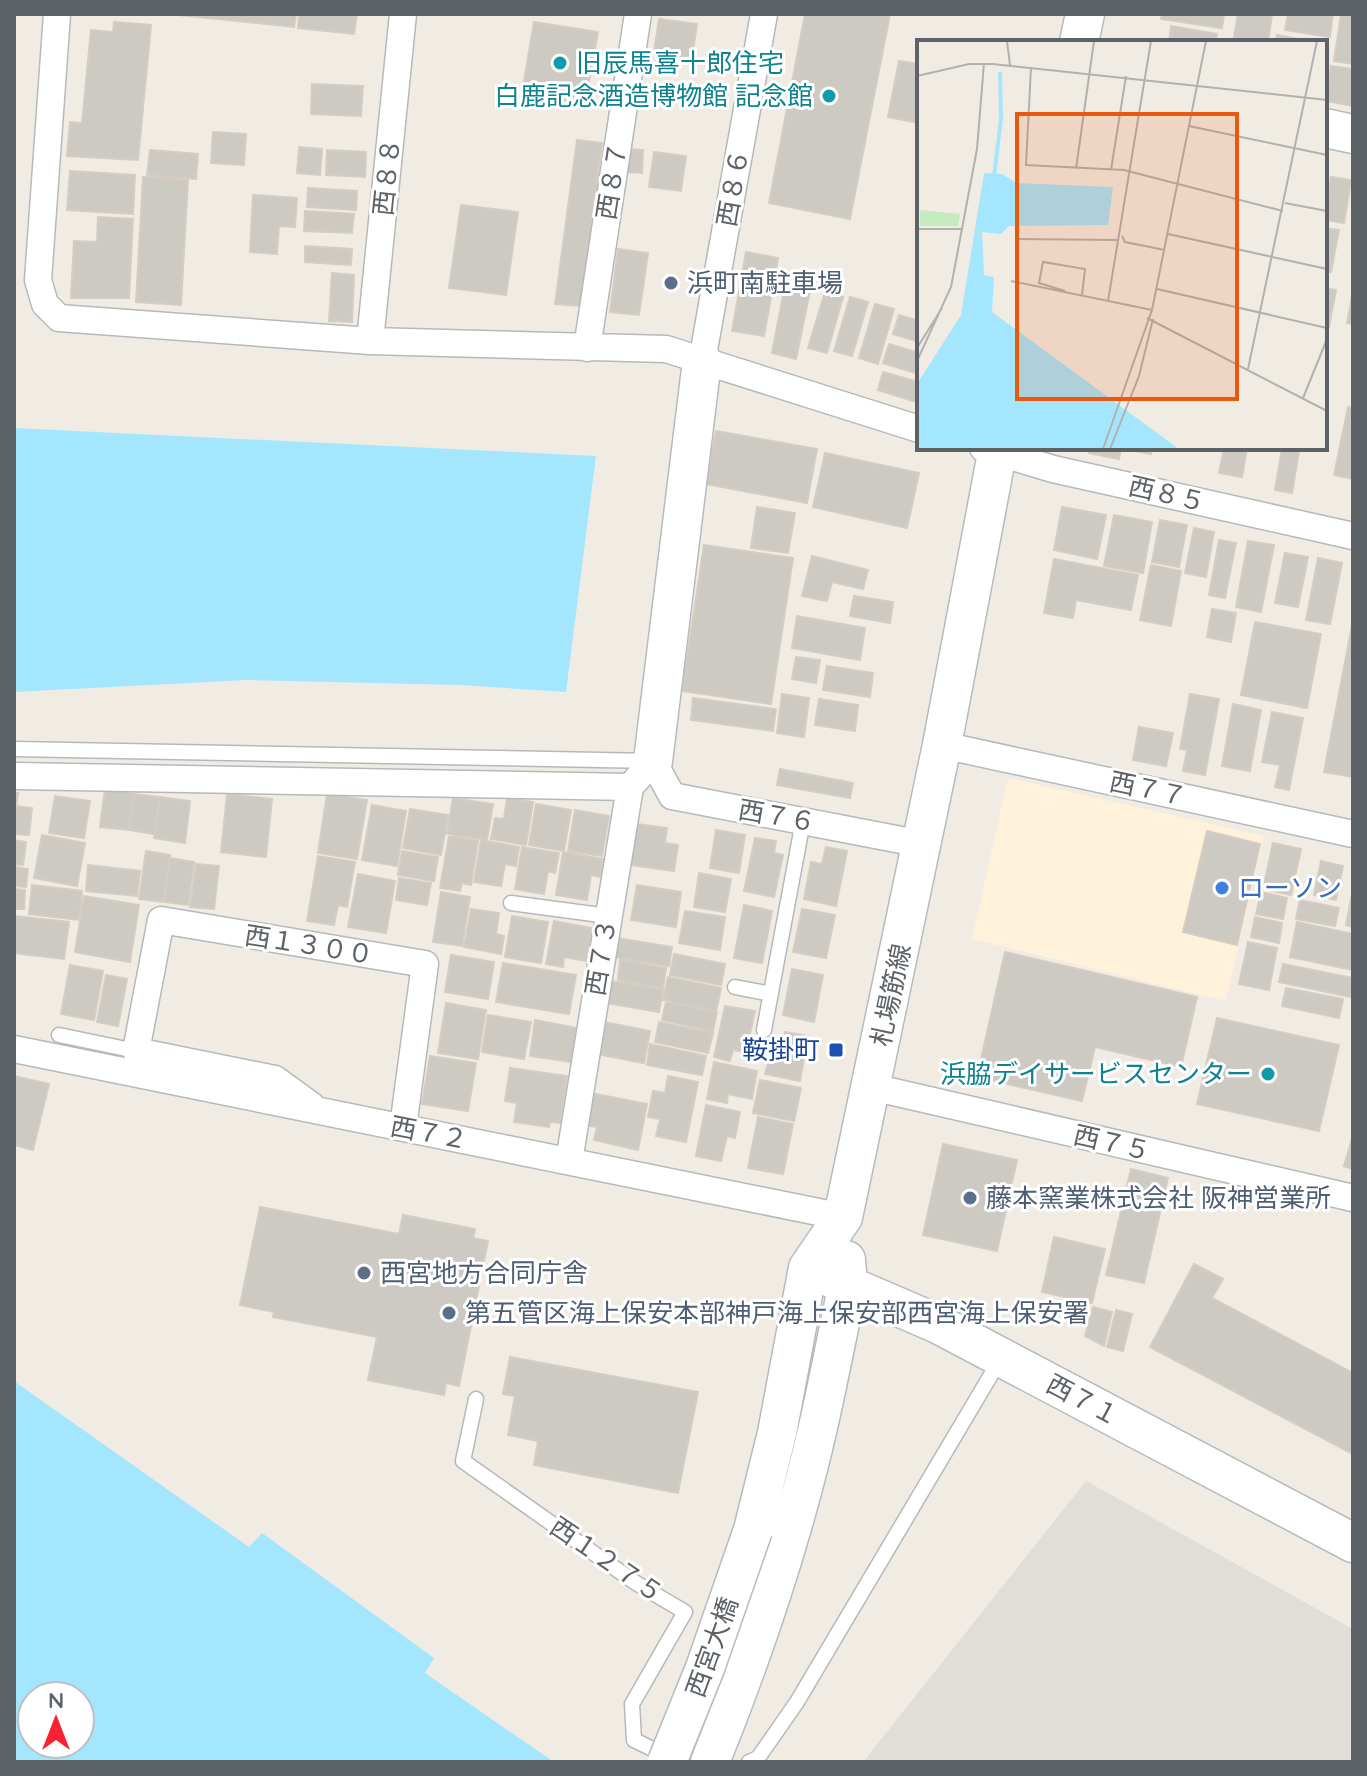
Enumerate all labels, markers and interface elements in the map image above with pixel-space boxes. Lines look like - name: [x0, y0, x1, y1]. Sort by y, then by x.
- inset map: [917, 40, 1327, 450]
- place label: 旧辰馬喜十郎住宅: [576, 46, 784, 79]
- marker: 旧辰馬喜十郎住宅: [551, 54, 569, 72]
- place label: 白鹿記念酒造博物館 記念館: [494, 79, 813, 112]
- marker: 白鹿記念酒造博物館 記念館: [820, 87, 838, 105]
- street label: 西８８: [366, 136, 407, 217]
- street label: 西８７: [589, 140, 634, 222]
- street label: 西８６: [709, 147, 756, 229]
- place label: 浜町南駐車場: [687, 266, 843, 299]
- marker: 浜町南駐車場: [662, 274, 680, 292]
- street label: 西８５: [1125, 469, 1209, 518]
- street label: 西７７: [1107, 764, 1190, 813]
- street label: 西７６: [736, 792, 818, 839]
- place label: ローソン: [1238, 871, 1342, 904]
- marker: ローソン: [1213, 879, 1231, 897]
- street label: 西７３: [578, 916, 623, 998]
- street label: 西１３００: [242, 918, 376, 971]
- street label: 札場筋線: [864, 941, 917, 1049]
- place label: 鞍掛町: [742, 1033, 820, 1066]
- marker: 鞍掛町: [827, 1041, 845, 1059]
- place label: 浜脇デイサービスセンター: [940, 1057, 1252, 1090]
- marker: 浜脇デイサービスセンター: [1259, 1065, 1277, 1083]
- street label: 西７２: [388, 1109, 471, 1156]
- street label: 西７５: [1070, 1118, 1154, 1167]
- place label: 藤本窯業株式会社 阪神営業所: [986, 1181, 1331, 1214]
- marker: 藤本窯業株式会社 阪神営業所: [961, 1189, 979, 1207]
- place label: 西宮地方合同庁舎: [380, 1256, 588, 1289]
- marker: 西宮地方合同庁舎: [355, 1264, 373, 1282]
- place label: 第五管区海上保安本部神戸海上保安部西宮海上保安署: [465, 1296, 1089, 1329]
- marker: 第五管区海上保安本部神戸海上保安部西宮海上保安署: [440, 1304, 458, 1322]
- street label: 西７１: [1041, 1367, 1125, 1432]
- street label: 西１２７５: [544, 1510, 670, 1610]
- street label: 西宮大橋: [678, 1592, 745, 1701]
- north arrow: [16, 1680, 96, 1760]
- text: N: [48, 1686, 64, 1714]

